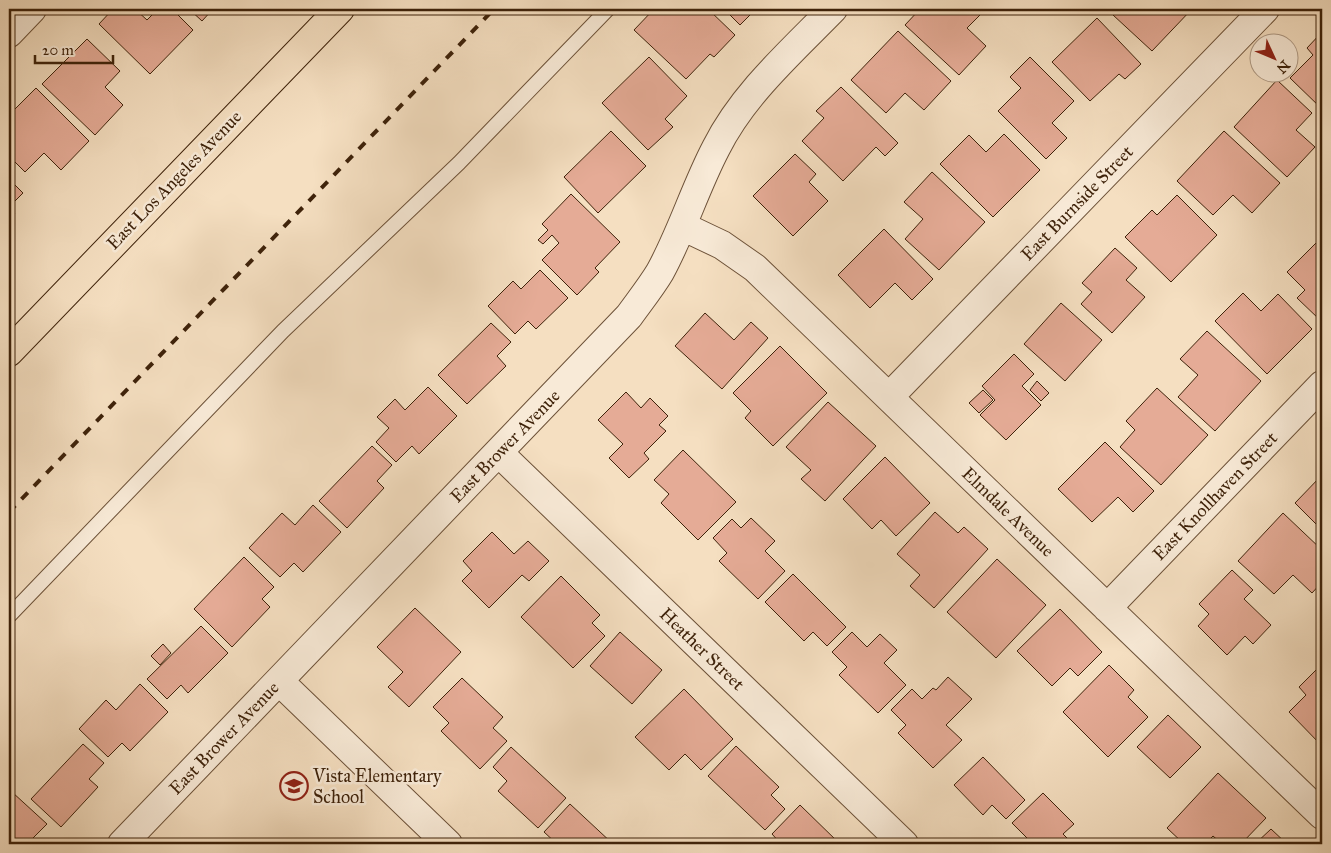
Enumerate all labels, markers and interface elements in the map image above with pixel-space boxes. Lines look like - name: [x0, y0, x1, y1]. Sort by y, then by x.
- scale bar: [35, 32, 112, 64]
- north arrow: [1248, 32, 1298, 82]
- text: 20 m: [42, 41, 74, 59]
- text: N: [1273, 57, 1293, 77]
- street label: East Los Angeles Avenue: [102, 106, 247, 255]
- street label: East Burnside Street: [1016, 140, 1138, 265]
- street label: East Brower Avenue: [445, 385, 565, 507]
- street label: East Knollhaven Street: [1148, 427, 1283, 565]
- street label: Elmdale Avenue: [957, 463, 1059, 561]
- street label: Heather Street: [655, 603, 750, 695]
- street label: East Brower Avenue: [164, 677, 284, 799]
- place label: Vista Elementary School: [312, 765, 442, 808]
- school or university icon: Vista Elementary School: [279, 771, 309, 801]

